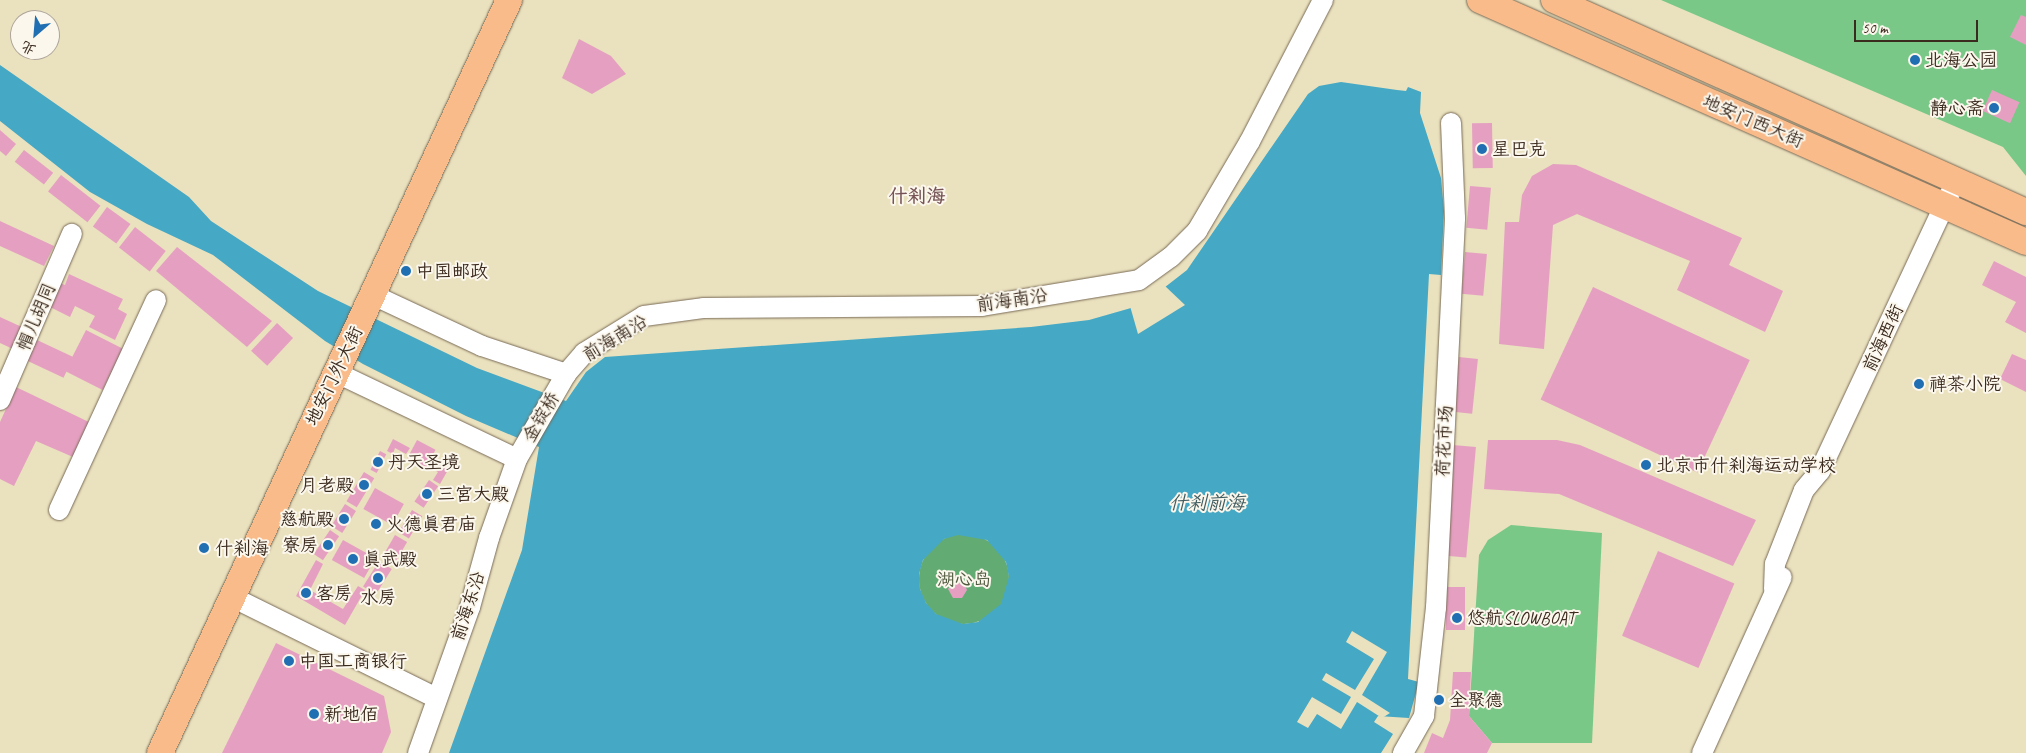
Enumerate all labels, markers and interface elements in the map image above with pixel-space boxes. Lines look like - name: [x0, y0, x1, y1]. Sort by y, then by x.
- north arrow: [10, 10, 60, 60]
- scale bar: [1856, 10, 1980, 42]
- text: 50 m: [1862, 19, 1888, 38]
- text: 北: [18, 37, 39, 59]
- place label: 北海公园: [1925, 49, 1997, 71]
- marker: 北海公园: [1909, 54, 1921, 66]
- street label: 地安门西大街: [1699, 90, 1807, 152]
- place label: 静心斋: [1930, 97, 1984, 119]
- marker: 静心斋: [1988, 102, 2000, 114]
- place label: 星巴克: [1492, 138, 1546, 160]
- marker: 星巴克: [1476, 143, 1488, 155]
- district label: 什刹海: [889, 186, 945, 208]
- place label: 中国邮政: [416, 260, 488, 282]
- marker: 中国邮政: [400, 265, 412, 277]
- street label: 帽儿胡同: [12, 280, 60, 354]
- street label: 前海南沿: [975, 284, 1049, 316]
- street label: 前海西街: [1858, 301, 1908, 375]
- street label: 前海南沿: [579, 310, 651, 366]
- street label: 地安门外大街: [301, 323, 367, 429]
- place label: 禅茶小院: [1929, 373, 2001, 395]
- marker: 禅茶小院: [1913, 378, 1925, 390]
- street label: 金锭桥: [518, 388, 564, 446]
- street label: 荷花市场: [1431, 404, 1457, 478]
- place label: 丹天圣境: [388, 451, 460, 473]
- place label: 北京市什刹海运动学校: [1656, 454, 1836, 476]
- marker: 丹天圣境: [372, 456, 384, 468]
- marker: 北京市什刹海运动学校: [1640, 459, 1652, 471]
- place label: 月老殿: [300, 474, 354, 496]
- marker: 月老殿: [358, 479, 370, 491]
- place label: 三宫大殿: [437, 483, 509, 505]
- marker: 三宫大殿: [421, 488, 433, 500]
- water label: 什刹前海: [1169, 493, 1245, 515]
- place label: 慈航殿: [280, 508, 334, 530]
- marker: 慈航殿: [338, 513, 350, 525]
- place label: 火德真君庙: [386, 513, 476, 535]
- marker: 火德真君庙: [370, 518, 382, 530]
- place label: 寮房: [282, 534, 318, 556]
- place label: 什刹海: [215, 537, 269, 559]
- marker: 寮房: [322, 539, 334, 551]
- marker: 什刹海: [197, 541, 211, 555]
- place label: 真武殿: [363, 548, 417, 570]
- marker: 真武殿: [347, 553, 359, 565]
- street label: 前海东沿: [447, 568, 489, 644]
- park label: 湖心岛: [937, 568, 991, 590]
- marker: 水房: [372, 572, 384, 584]
- place label: 客房: [316, 582, 352, 604]
- place label: 水房: [360, 586, 396, 608]
- marker: 客房: [300, 587, 312, 599]
- place label: 悠航SLOWBOAT: [1467, 607, 1575, 629]
- marker: 悠航SLOWBOAT: [1451, 612, 1463, 624]
- place label: 中国工商银行: [299, 650, 407, 672]
- marker: 中国工商银行: [283, 655, 295, 667]
- place label: 全聚德: [1449, 689, 1503, 711]
- marker: 全聚德: [1433, 694, 1445, 706]
- place label: 新地佰: [324, 703, 378, 725]
- marker: 新地佰: [308, 708, 320, 720]

